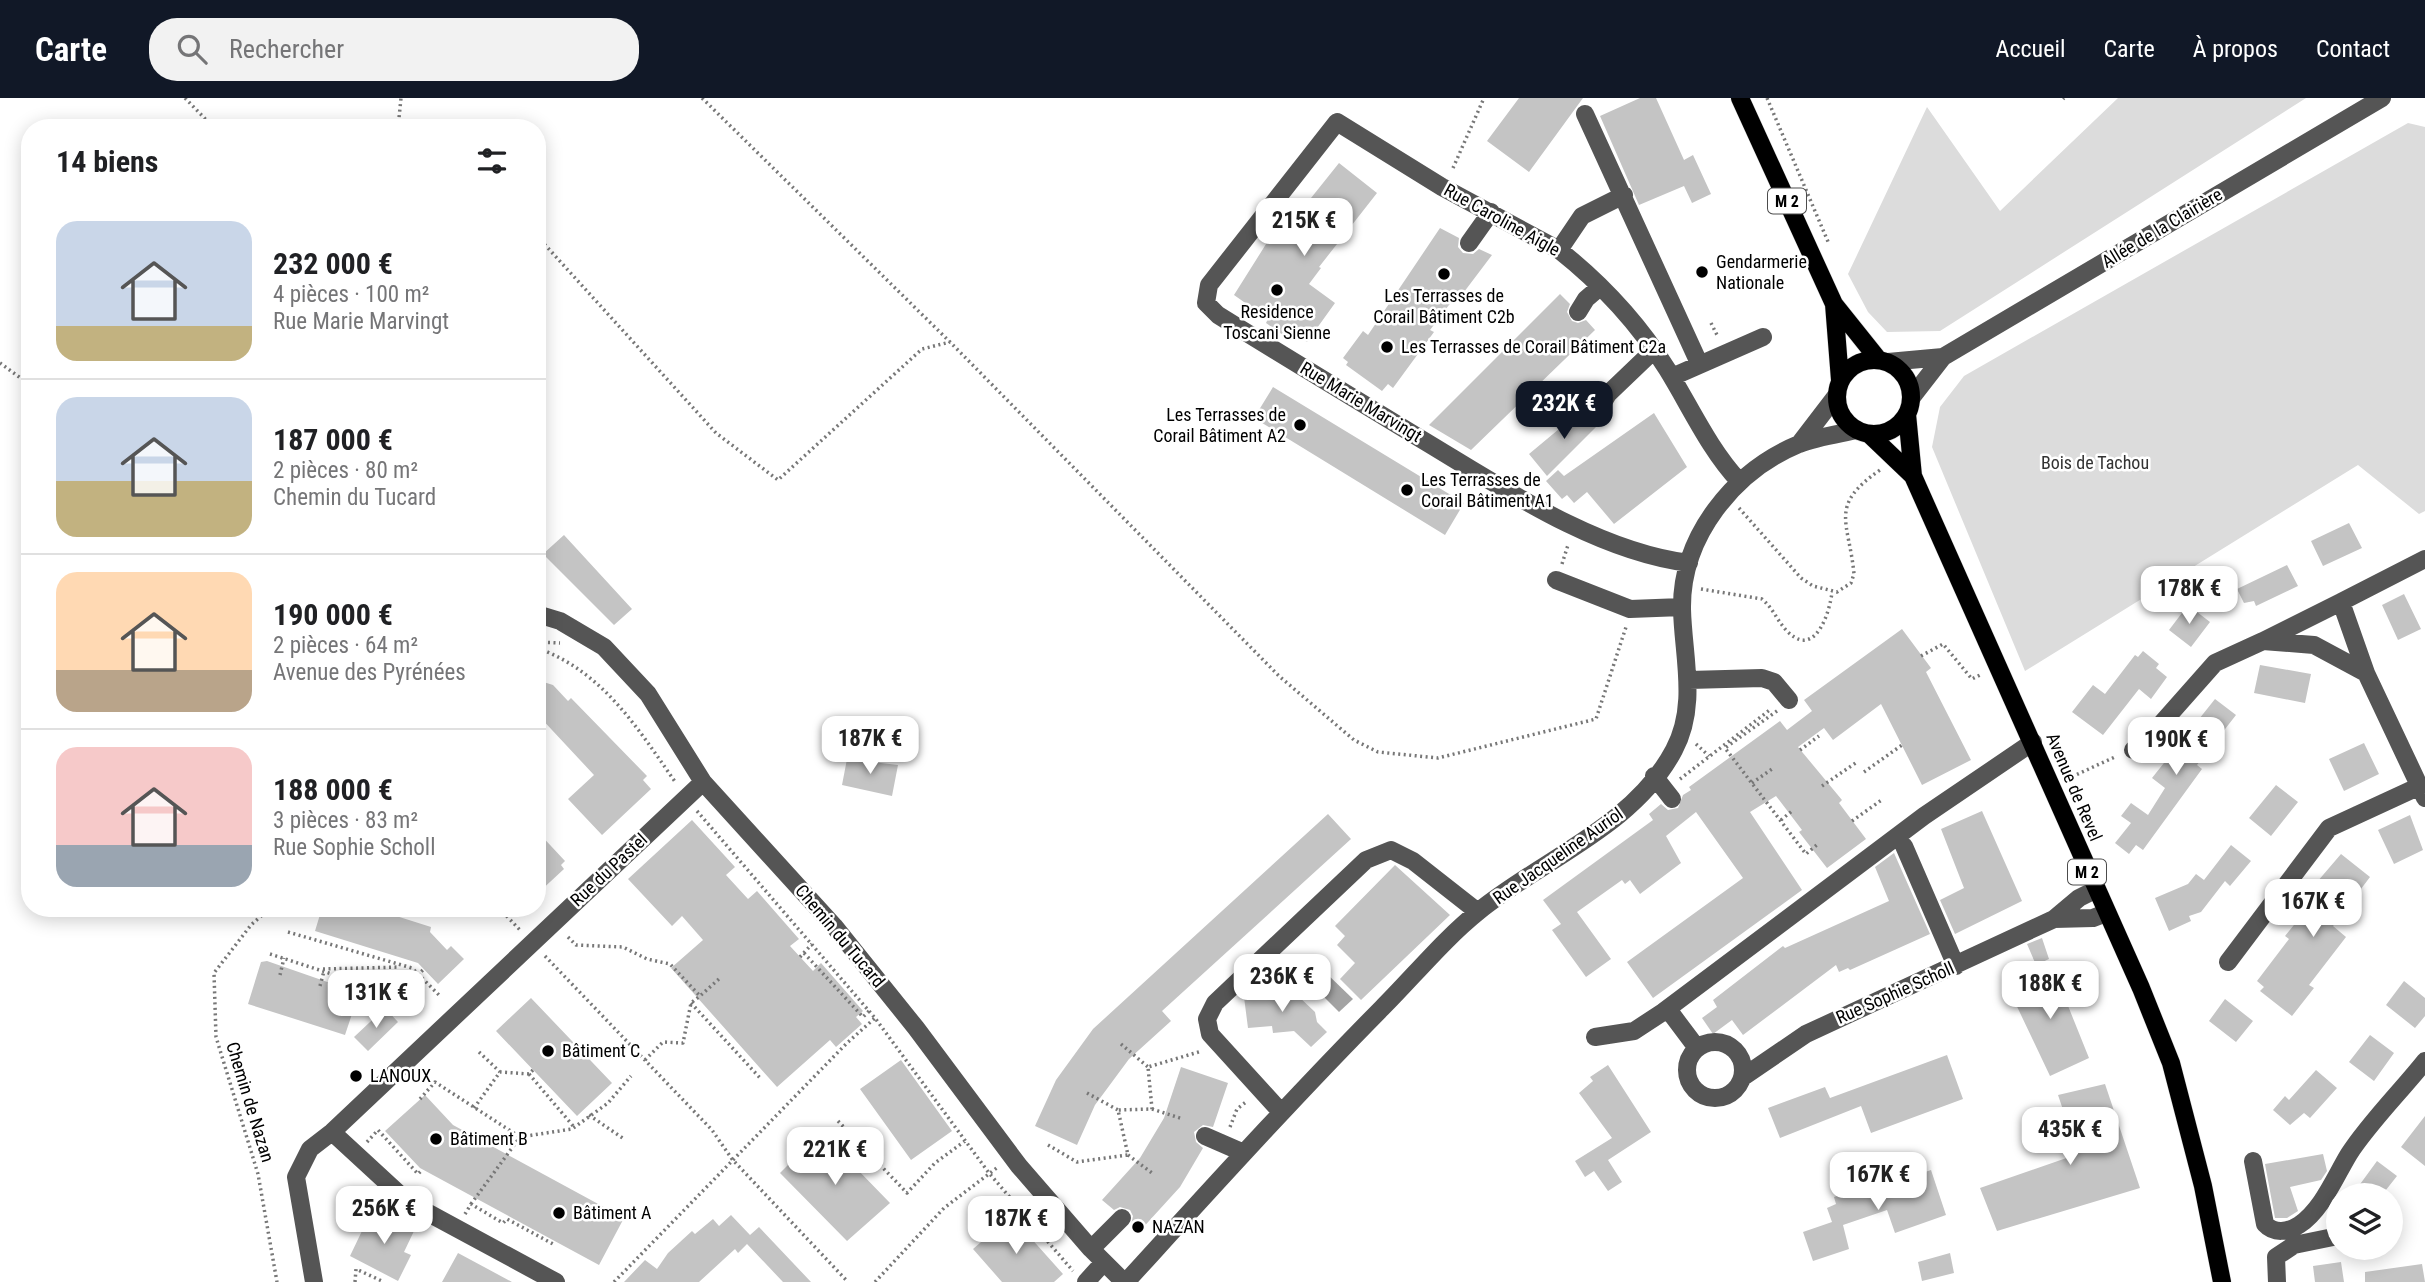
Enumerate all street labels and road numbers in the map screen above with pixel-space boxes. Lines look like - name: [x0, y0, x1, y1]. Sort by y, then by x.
- street label: Rue Caroline Aigle: [1441, 179, 1564, 260]
- street label: Allée de la Clairière: [2098, 183, 2226, 272]
- road number: M 2: [1768, 188, 1806, 214]
- street label: Rue Marie Marvingt: [1297, 357, 1426, 446]
- street label: Avenue de Revel: [2042, 730, 2107, 844]
- street label: Rue Jacqueline Auriol: [1489, 803, 1627, 908]
- street label: Rue du Pastel: [566, 829, 651, 910]
- road number: M 2: [2068, 860, 2106, 884]
- street label: Chemin du Tucard: [791, 880, 889, 991]
- street label: Rue Sophie Scholl: [1832, 957, 1957, 1028]
- street label: Chemin de Nazan: [222, 1039, 279, 1164]

